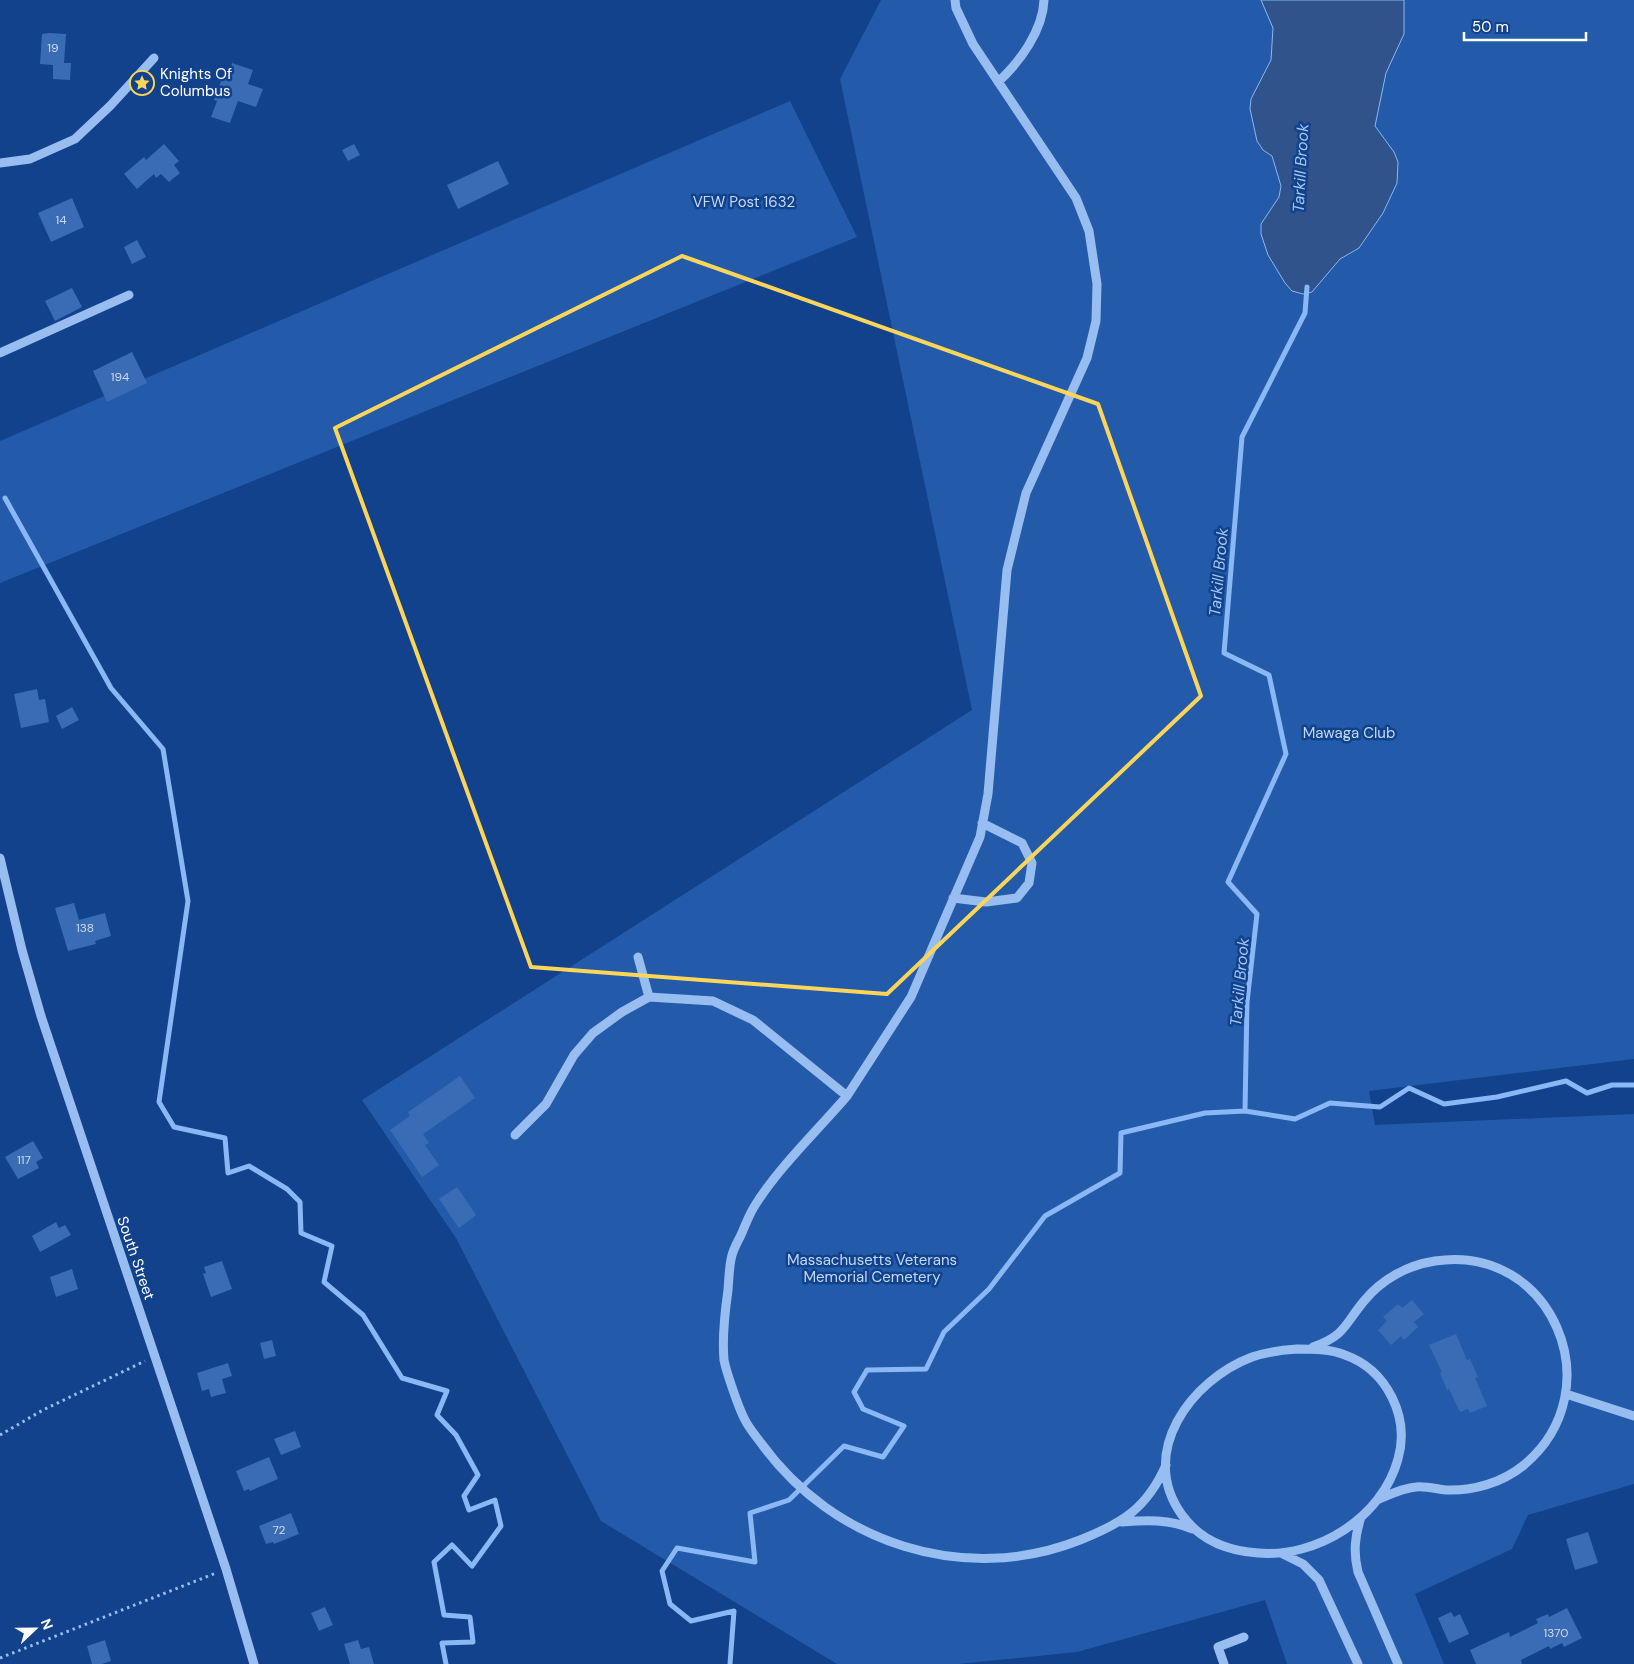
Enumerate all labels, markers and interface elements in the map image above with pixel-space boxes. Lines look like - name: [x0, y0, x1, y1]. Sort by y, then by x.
- scale bar: [1464, 10, 1586, 42]
- text: 50 m: [1472, 17, 1509, 37]
- house number: 19: [47, 40, 59, 56]
- place label: Knights Of Columbus: [160, 64, 232, 101]
- place icon: Knights Of Columbus: [129, 70, 155, 96]
- water label: Tarkill Brook: [1288, 122, 1313, 213]
- park label: VFW Post 1632: [693, 192, 795, 212]
- house number: 14: [55, 212, 67, 228]
- house number: 194: [111, 369, 129, 385]
- water label: Tarkill Brook: [1204, 526, 1233, 617]
- park label: Mawaga Club: [1303, 723, 1395, 743]
- house number: 138: [76, 920, 94, 936]
- water label: Tarkill Brook: [1225, 936, 1254, 1027]
- house number: 117: [17, 1152, 31, 1168]
- street label: South Street: [112, 1214, 160, 1303]
- park label: Massachusetts Veterans Memorial Cemetery: [787, 1250, 957, 1287]
- house number: 72: [272, 1522, 286, 1538]
- north arrow: [10, 1604, 60, 1654]
- text: N: [37, 1616, 57, 1632]
- house number: 1370: [1543, 1625, 1569, 1641]

